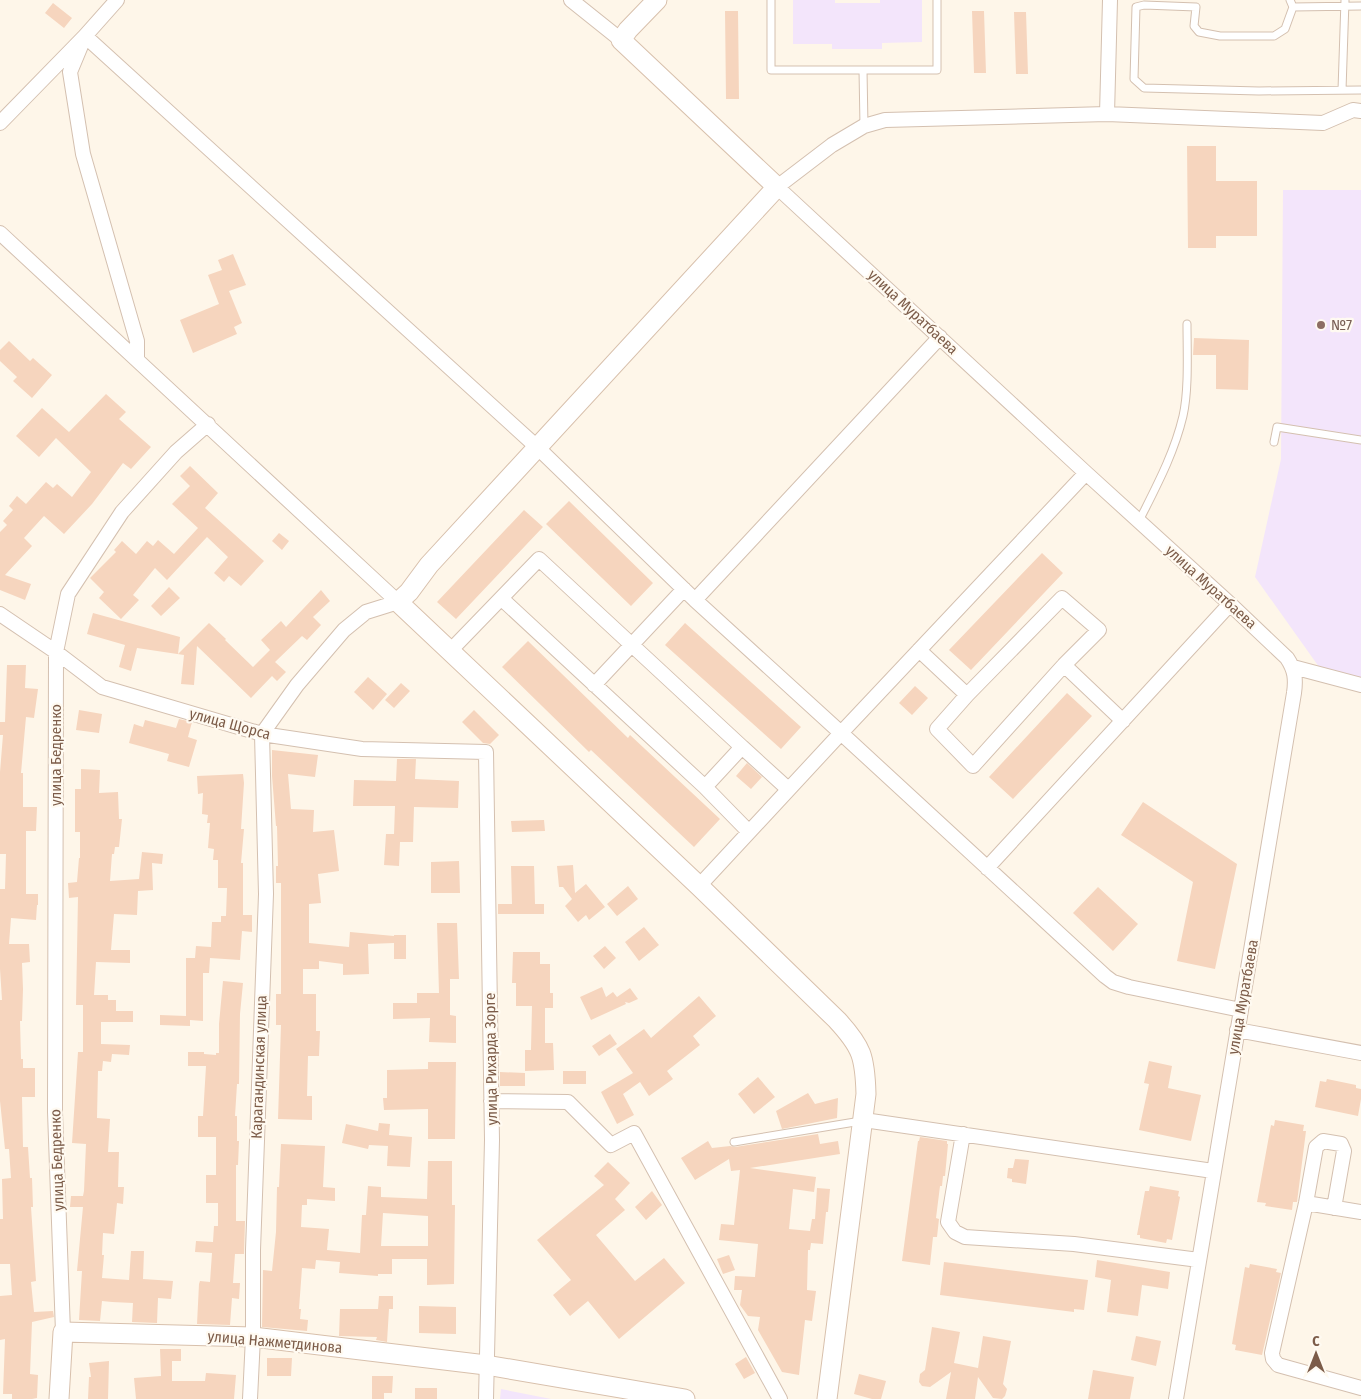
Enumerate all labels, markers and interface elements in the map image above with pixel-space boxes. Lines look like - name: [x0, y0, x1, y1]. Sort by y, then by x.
- street label: улица Муратбаева: [864, 266, 962, 358]
- place label: №7: [1331, 316, 1352, 334]
- marker: №7: [1315, 319, 1327, 331]
- street label: улица Муратбаева: [1162, 541, 1260, 633]
- street label: улица Бедренко: [47, 704, 65, 806]
- street label: улица Щорса: [188, 705, 272, 743]
- street label: улица Муратбаева: [1224, 938, 1262, 1056]
- street label: улица Рихарда Зорге: [481, 993, 501, 1125]
- street label: Карагандинская улица: [247, 995, 271, 1139]
- street label: улица Бедренко: [46, 1109, 68, 1211]
- street label: улица Нажметдинова: [207, 1327, 343, 1357]
- north arrow: [1291, 1329, 1341, 1379]
- text: С: [1312, 1333, 1320, 1350]

